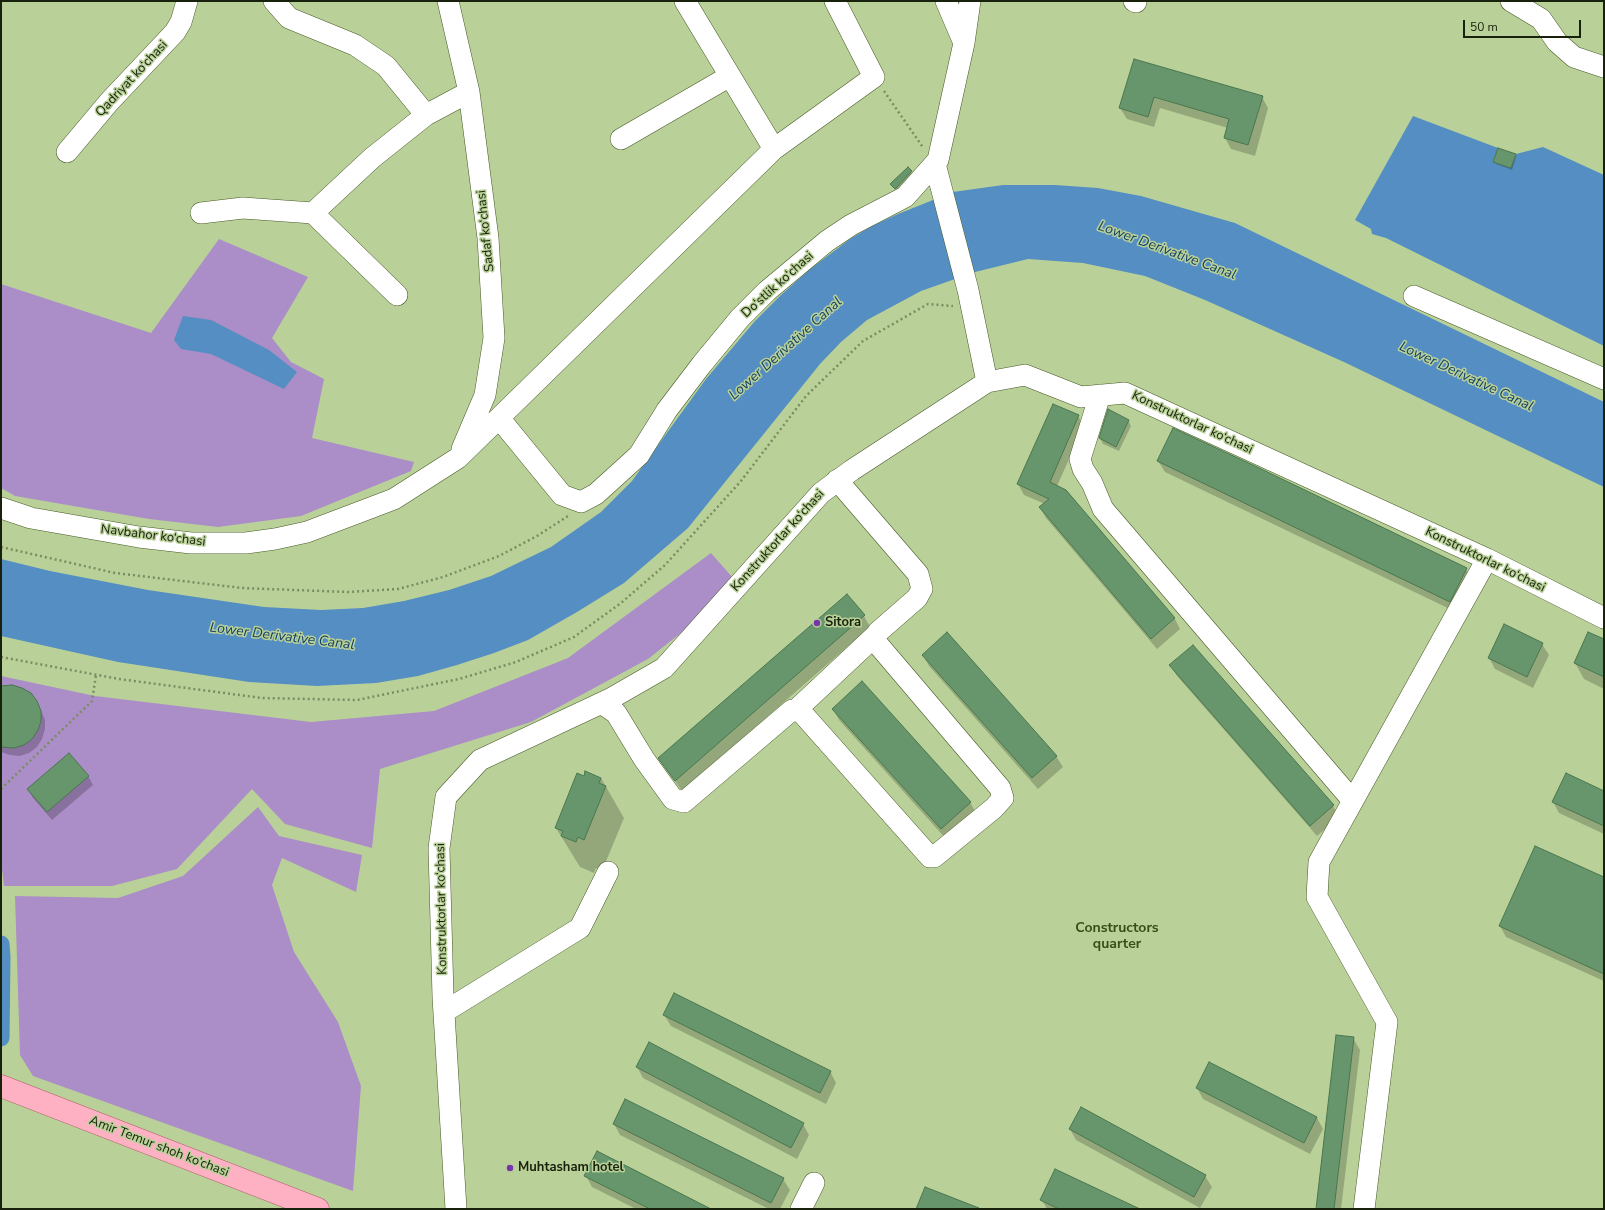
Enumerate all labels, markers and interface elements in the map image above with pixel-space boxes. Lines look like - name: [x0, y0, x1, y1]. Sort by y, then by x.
- scale bar: [1465, 12, 1583, 38]
- text: 50 m: [1470, 19, 1498, 35]
- street label: Qadriyat ko‘chasi: [93, 38, 171, 120]
- street label: Sadaf ko‘chasi: [474, 189, 498, 273]
- water label: Lower Derivative Canal: [1096, 218, 1238, 284]
- street label: Do‘stlik ko‘chasi: [739, 249, 817, 321]
- water label: Lower Derivative Canal: [726, 294, 846, 404]
- water label: Lower Derivative Canal: [1396, 339, 1536, 415]
- street label: Konstruktorlar ko‘chasi: [1129, 388, 1255, 458]
- street label: Konstruktorlar ko‘chasi: [728, 487, 828, 595]
- street label: Navbahor ko‘chasi: [100, 522, 206, 550]
- street label: Konstruktorlar ko‘chasi: [1422, 524, 1548, 596]
- place label: Sitora: [825, 615, 861, 631]
- marker: Sitora: [812, 618, 822, 628]
- water label: Lower Derivative Canal: [209, 620, 355, 654]
- street label: Konstruktorlar ko‘chasi: [433, 843, 451, 975]
- district label: Constructors quarter: [1075, 921, 1159, 954]
- street label: Amir Temur shoh ko‘chasi: [87, 1113, 231, 1181]
- place label: Muhtasham hotel: [518, 1160, 624, 1176]
- marker: Muhtasham hotel: [505, 1163, 515, 1173]

